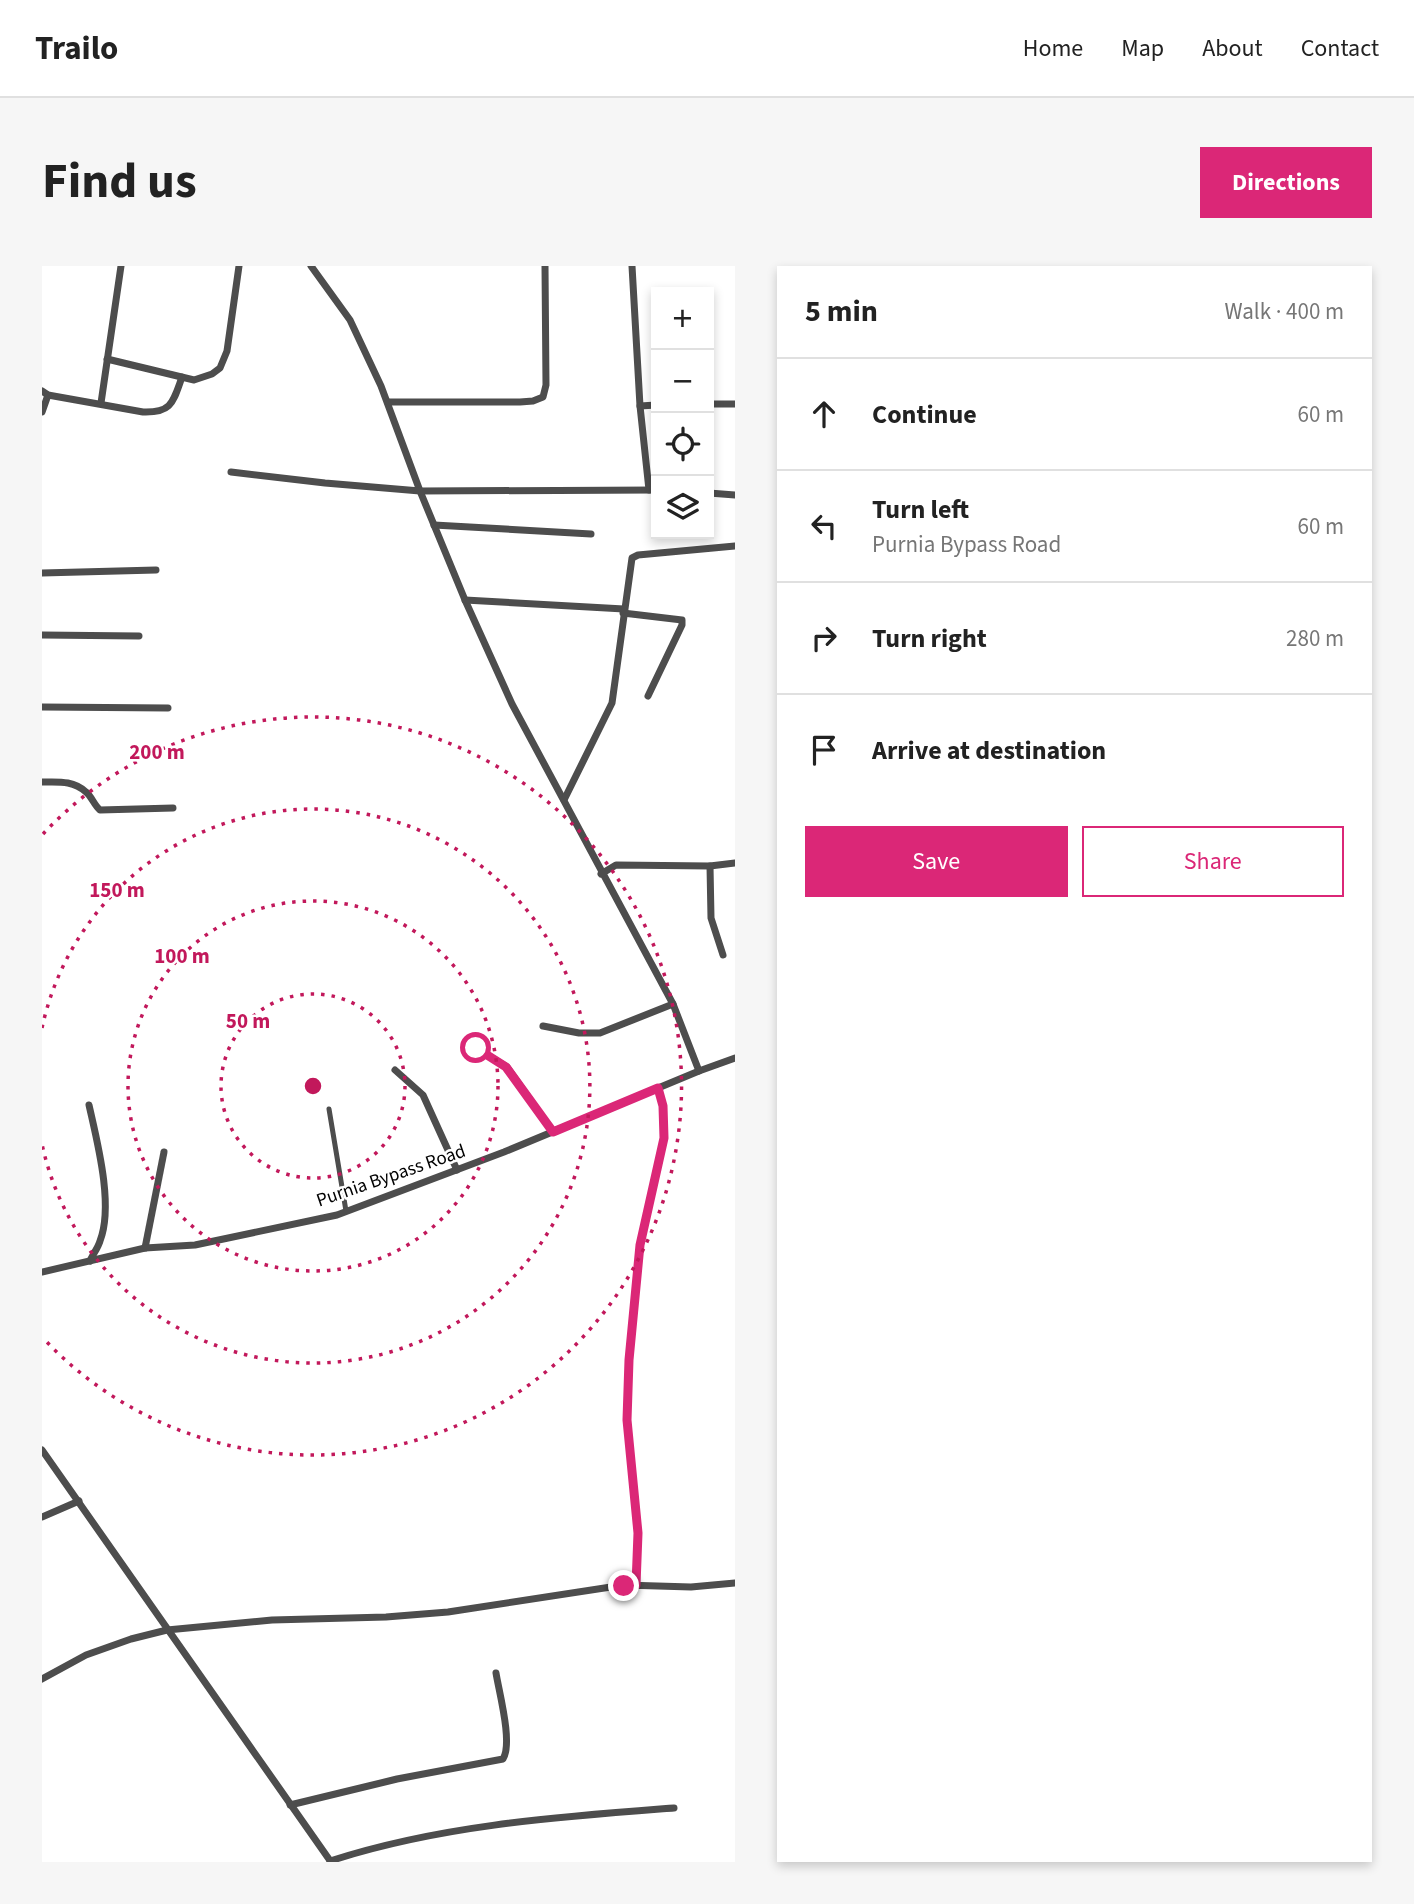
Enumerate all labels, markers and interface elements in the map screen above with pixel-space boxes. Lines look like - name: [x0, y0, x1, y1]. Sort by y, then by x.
- text: Trailo: [35, 25, 118, 72]
- text: Home: [1023, 31, 1083, 66]
- text: Map: [1121, 31, 1164, 66]
- text: About: [1202, 31, 1263, 66]
- text: Contact: [1301, 31, 1379, 66]
- text: Find us: [42, 147, 197, 217]
- button: Directions: [1200, 147, 1372, 218]
- map controls: [651, 287, 714, 539]
- button: +: [651, 287, 714, 350]
- text: 5 min: [805, 290, 878, 333]
- text: Walk · 400 m: [1225, 295, 1344, 328]
- button: −: [651, 350, 714, 413]
- icon: ahead: [805, 395, 843, 433]
- text: Continue: [872, 396, 977, 433]
- text: 60 m: [1297, 398, 1344, 431]
- button: locate: [651, 413, 714, 476]
- button: layers: [651, 476, 714, 539]
- text: Turn left: [872, 491, 969, 528]
- icon: left: [805, 507, 843, 545]
- text: 60 m: [1297, 510, 1344, 543]
- text: Purnia Bypass Road: [872, 528, 1061, 561]
- icon: right: [805, 619, 843, 657]
- text: Turn right: [872, 620, 987, 657]
- text: 280 m: [1286, 622, 1344, 655]
- icon: arrive: [805, 731, 843, 769]
- text: Arrive at destination: [872, 732, 1106, 769]
- text: 200 m: [129, 737, 185, 767]
- button: Save: [805, 826, 1068, 897]
- button: Share: [1082, 826, 1344, 897]
- text: 150 m: [89, 875, 145, 905]
- text: 100 m: [154, 941, 210, 971]
- text: 50 m: [226, 1006, 270, 1036]
- route start: [460, 1032, 491, 1063]
- centre of rings: [301, 1074, 325, 1098]
- street label: Purnia Bypass Road: [313, 1138, 469, 1214]
- route end: [608, 1570, 639, 1601]

